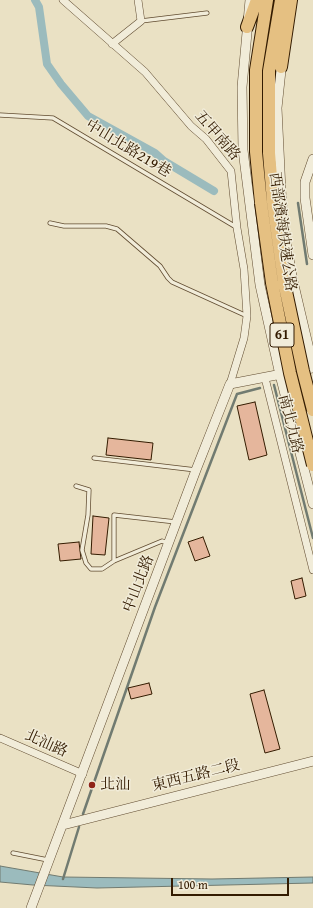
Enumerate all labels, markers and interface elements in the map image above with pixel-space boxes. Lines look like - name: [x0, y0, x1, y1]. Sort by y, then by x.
- street label: 五甲南路: [191, 107, 243, 165]
- street label: 中山北路219巷: [82, 116, 174, 182]
- street label: 西部濱海快速公路: [265, 171, 299, 293]
- road number: 61: [270, 323, 294, 347]
- street label: 南北九路: [274, 393, 306, 455]
- street label: 中山北路: [120, 553, 158, 615]
- street label: 北汕路: [22, 727, 70, 761]
- street label: 東西五路二段: [150, 756, 242, 796]
- place label: 北汕: [100, 776, 130, 794]
- marker: 北汕: [87, 780, 97, 790]
- scale bar: [173, 870, 291, 896]
- text: 100 m: [178, 876, 208, 893]

